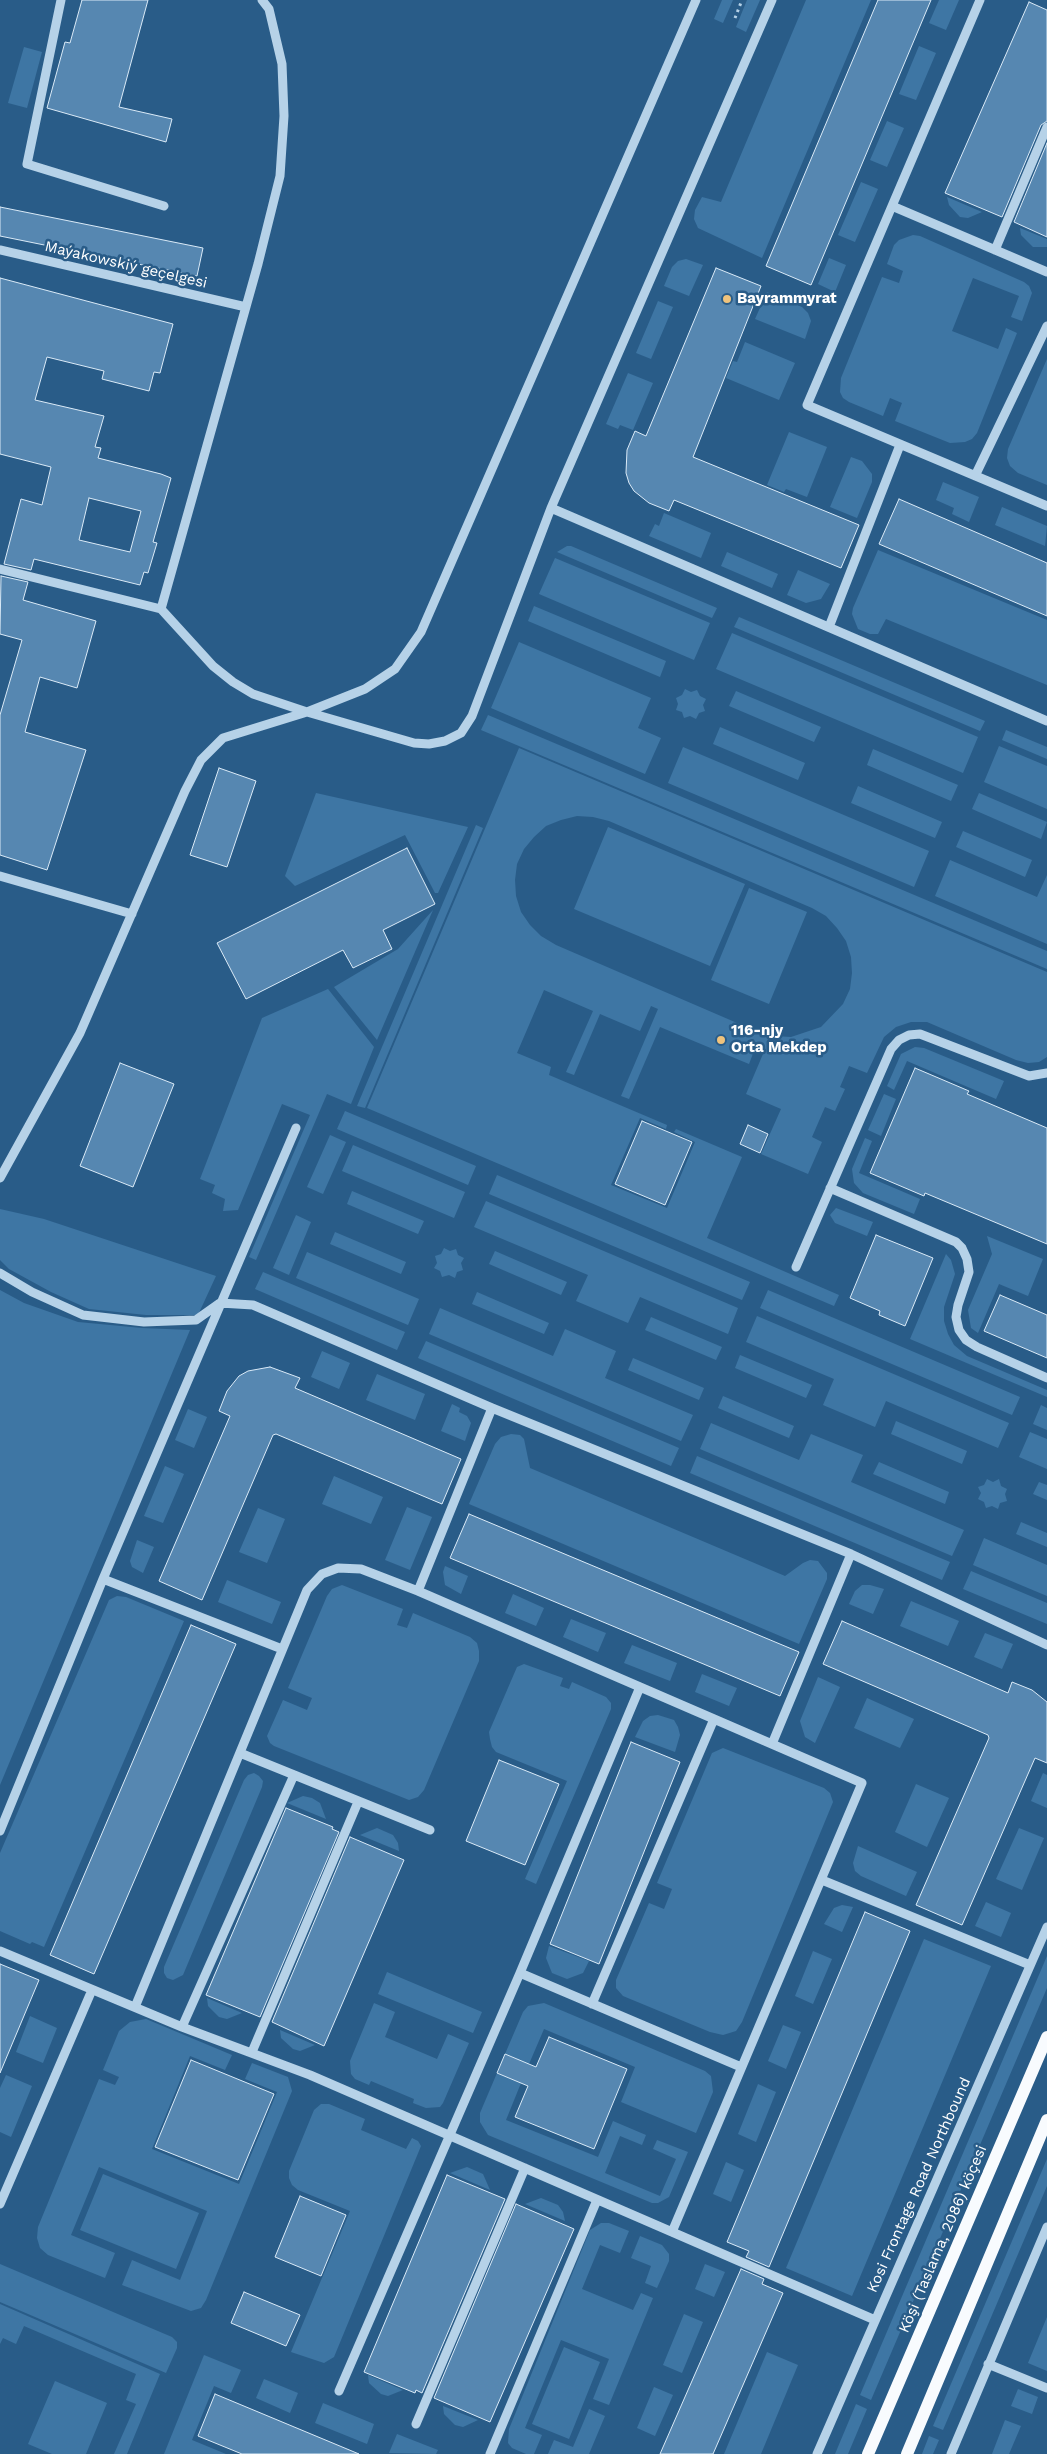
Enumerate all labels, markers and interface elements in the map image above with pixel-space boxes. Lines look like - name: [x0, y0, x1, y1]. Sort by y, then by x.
- street label: Maýakowskiý geçelgesi: [43, 238, 209, 292]
- place label: Bayrammyrat: [737, 290, 837, 308]
- marker: Bayrammyrat: [721, 293, 733, 305]
- place label: 116-njy Orta Mekdep: [731, 1022, 827, 1057]
- marker: 116-njy Orta Mekdep: [715, 1034, 727, 1046]
- street label: Kosi Frontage Road Northbound: [863, 2075, 975, 2295]
- street label: Köşi (Taslama, 2086) köçesi: [895, 2143, 991, 2335]

